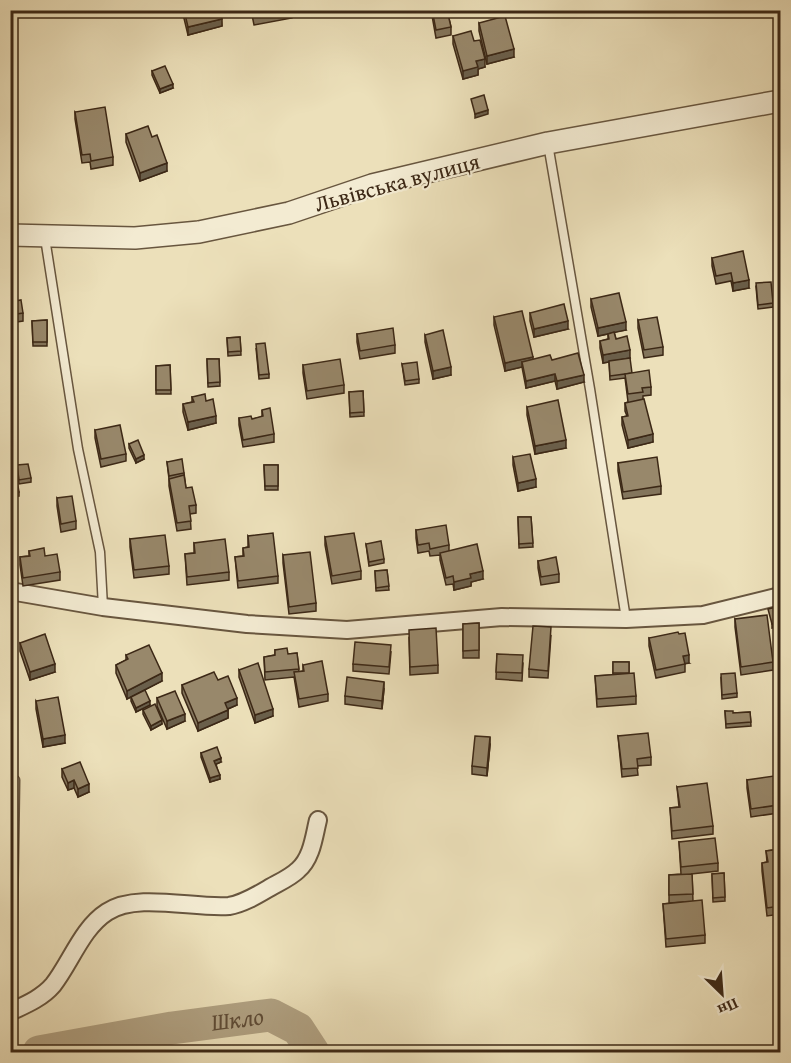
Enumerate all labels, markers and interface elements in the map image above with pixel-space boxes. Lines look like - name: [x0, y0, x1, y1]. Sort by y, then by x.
- street label: Львівська вулиця: [311, 145, 483, 219]
- north arrow: [692, 964, 752, 1024]
- text: Пн: [714, 992, 743, 1023]
- water label: Шкло: [209, 998, 266, 1040]

